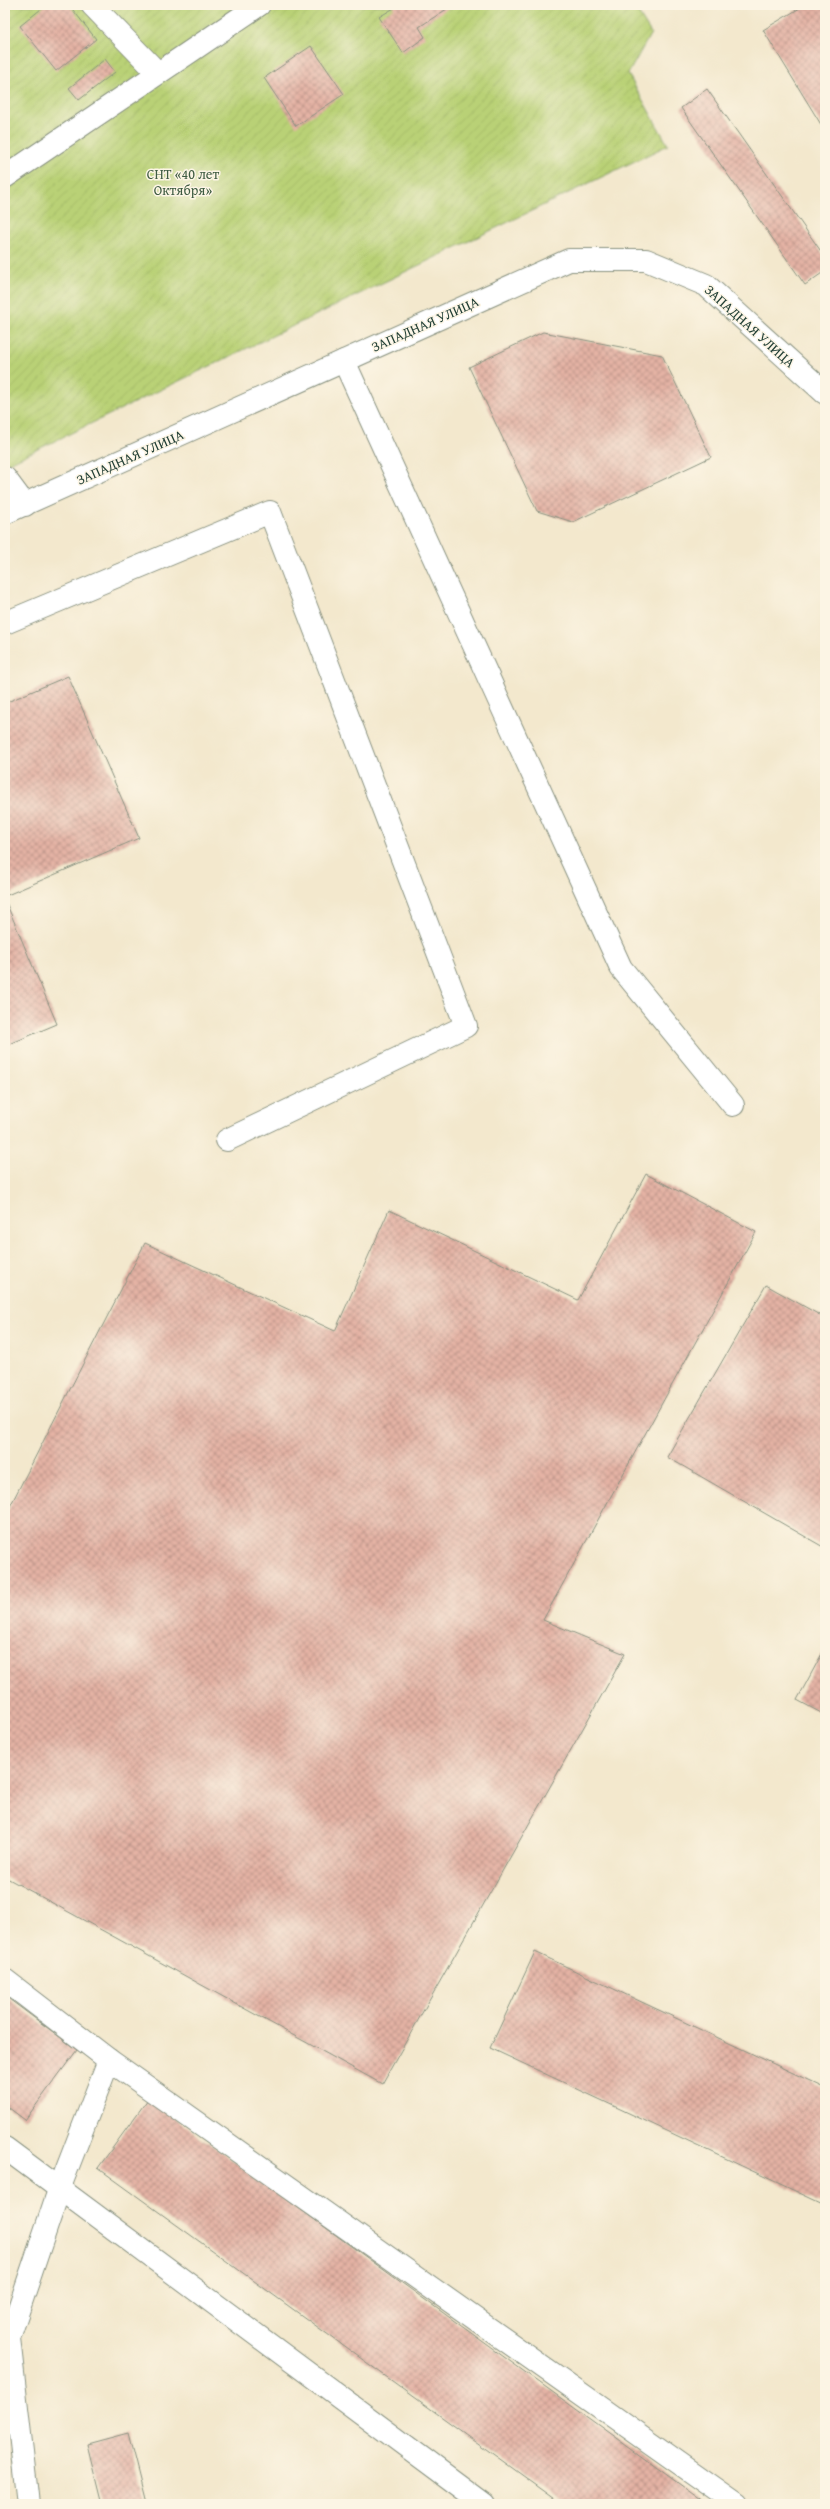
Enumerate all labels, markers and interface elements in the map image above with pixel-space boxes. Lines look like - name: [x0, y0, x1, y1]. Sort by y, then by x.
- park label: СНТ «40 лет Октября»: [147, 164, 219, 200]
- street label: ЗАПАДНАЯ УЛИЦА: [700, 280, 800, 372]
- street label: ЗАПАДНАЯ УЛИЦА: [368, 291, 482, 357]
- street label: ЗАПАДНАЯ УЛИЦА: [73, 424, 187, 490]

